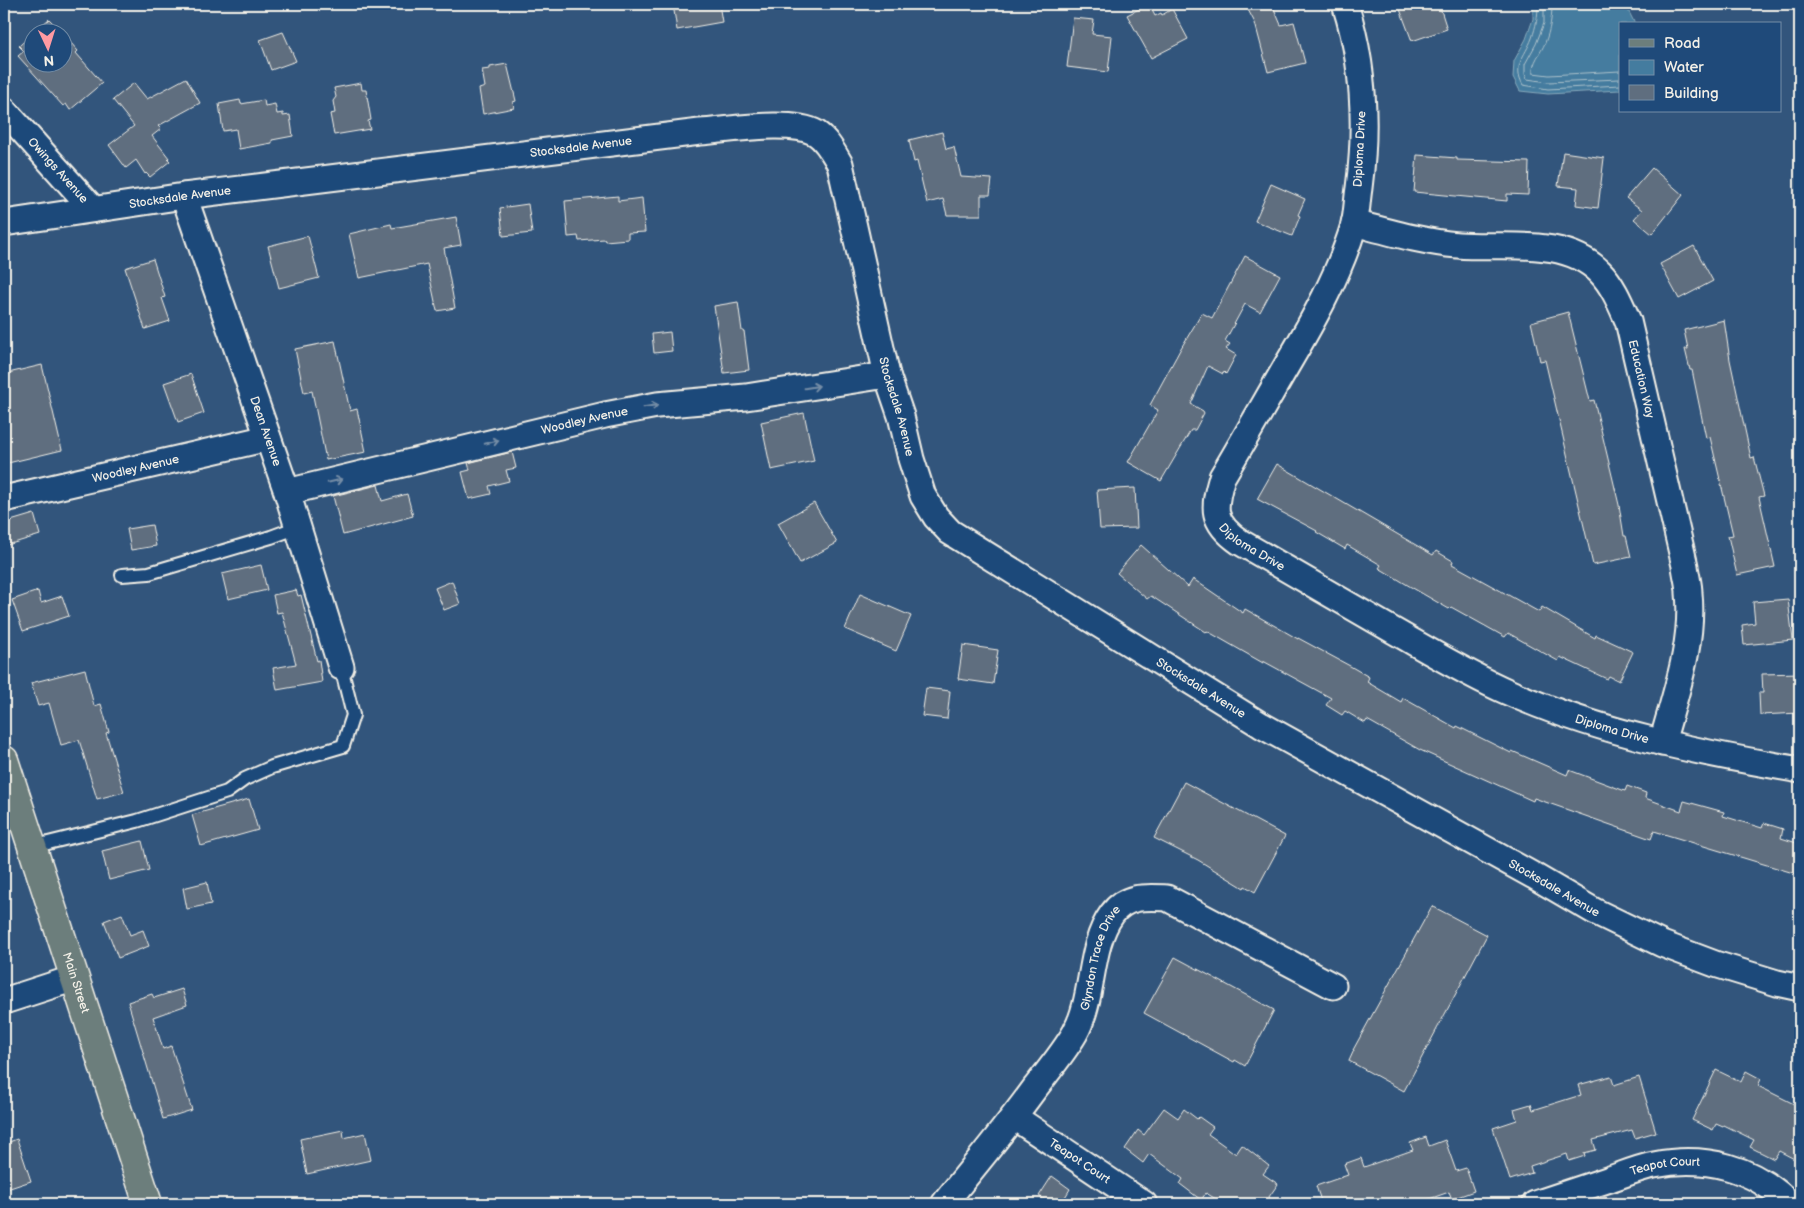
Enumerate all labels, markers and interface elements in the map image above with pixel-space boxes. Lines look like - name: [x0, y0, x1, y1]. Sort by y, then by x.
- north arrow: [22, 22, 72, 72]
- legend: [1619, 22, 1782, 112]
- text: Road: [1664, 34, 1700, 53]
- text: N: [43, 52, 55, 69]
- text: Water: [1664, 58, 1704, 77]
- text: Building: [1664, 84, 1719, 103]
- street label: Diploma Drive: [1351, 111, 1369, 187]
- street label: Stocksdale Avenue: [529, 133, 633, 161]
- street label: Owings Avenue: [25, 134, 92, 206]
- street label: Stocksdale Avenue: [128, 183, 232, 212]
- street label: Education Way: [1625, 338, 1658, 420]
- street label: Stocksdale Avenue: [876, 356, 918, 458]
- one-way arrow: [804, 381, 820, 391]
- street label: Dean Avenue: [247, 394, 285, 468]
- one-way arrow: [642, 401, 658, 410]
- street label: Woodley Avenue: [540, 403, 629, 438]
- one-way arrow: [484, 437, 500, 446]
- street label: Woodley Avenue: [91, 451, 180, 486]
- one-way arrow: [326, 476, 342, 485]
- street label: Diploma Drive: [1216, 520, 1288, 574]
- street label: Stocksdale Avenue: [1154, 654, 1249, 721]
- street label: Diploma Drive: [1573, 711, 1650, 747]
- street label: Stocksdale Avenue: [1506, 856, 1602, 920]
- street label: Glyndon Trace Drive: [1077, 902, 1123, 1012]
- street label: Main Street: [59, 950, 93, 1015]
- street label: Teapot Court: [1046, 1135, 1113, 1187]
- street label: Teapot Court: [1628, 1154, 1701, 1179]

